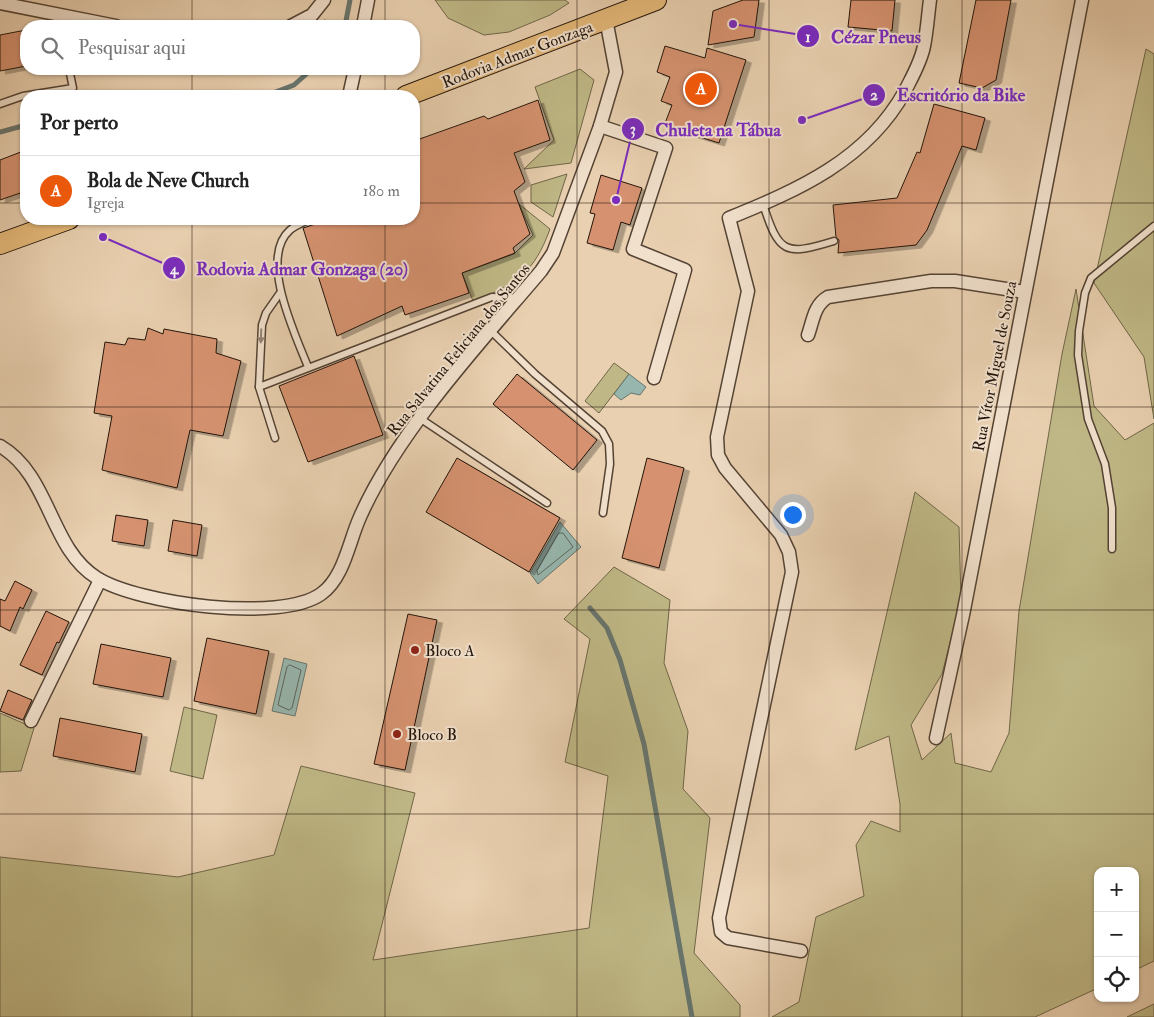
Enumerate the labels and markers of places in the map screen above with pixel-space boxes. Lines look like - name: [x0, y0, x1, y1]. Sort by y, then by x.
- callout: Cézar Pneus: [796, 20, 931, 53]
- pin: A: [685, 70, 717, 108]
- callout: Escritório da Bike: [862, 78, 1035, 111]
- callout: Chuleta na Tábua: [620, 113, 791, 146]
- callout: Rodovia Admar Gonzaga (20): [161, 252, 418, 285]
- place label: Bloco A: [425, 641, 475, 661]
- marker: Bloco A: [409, 644, 421, 656]
- place label: Bloco B: [407, 725, 457, 745]
- marker: Bloco B: [391, 728, 403, 740]

